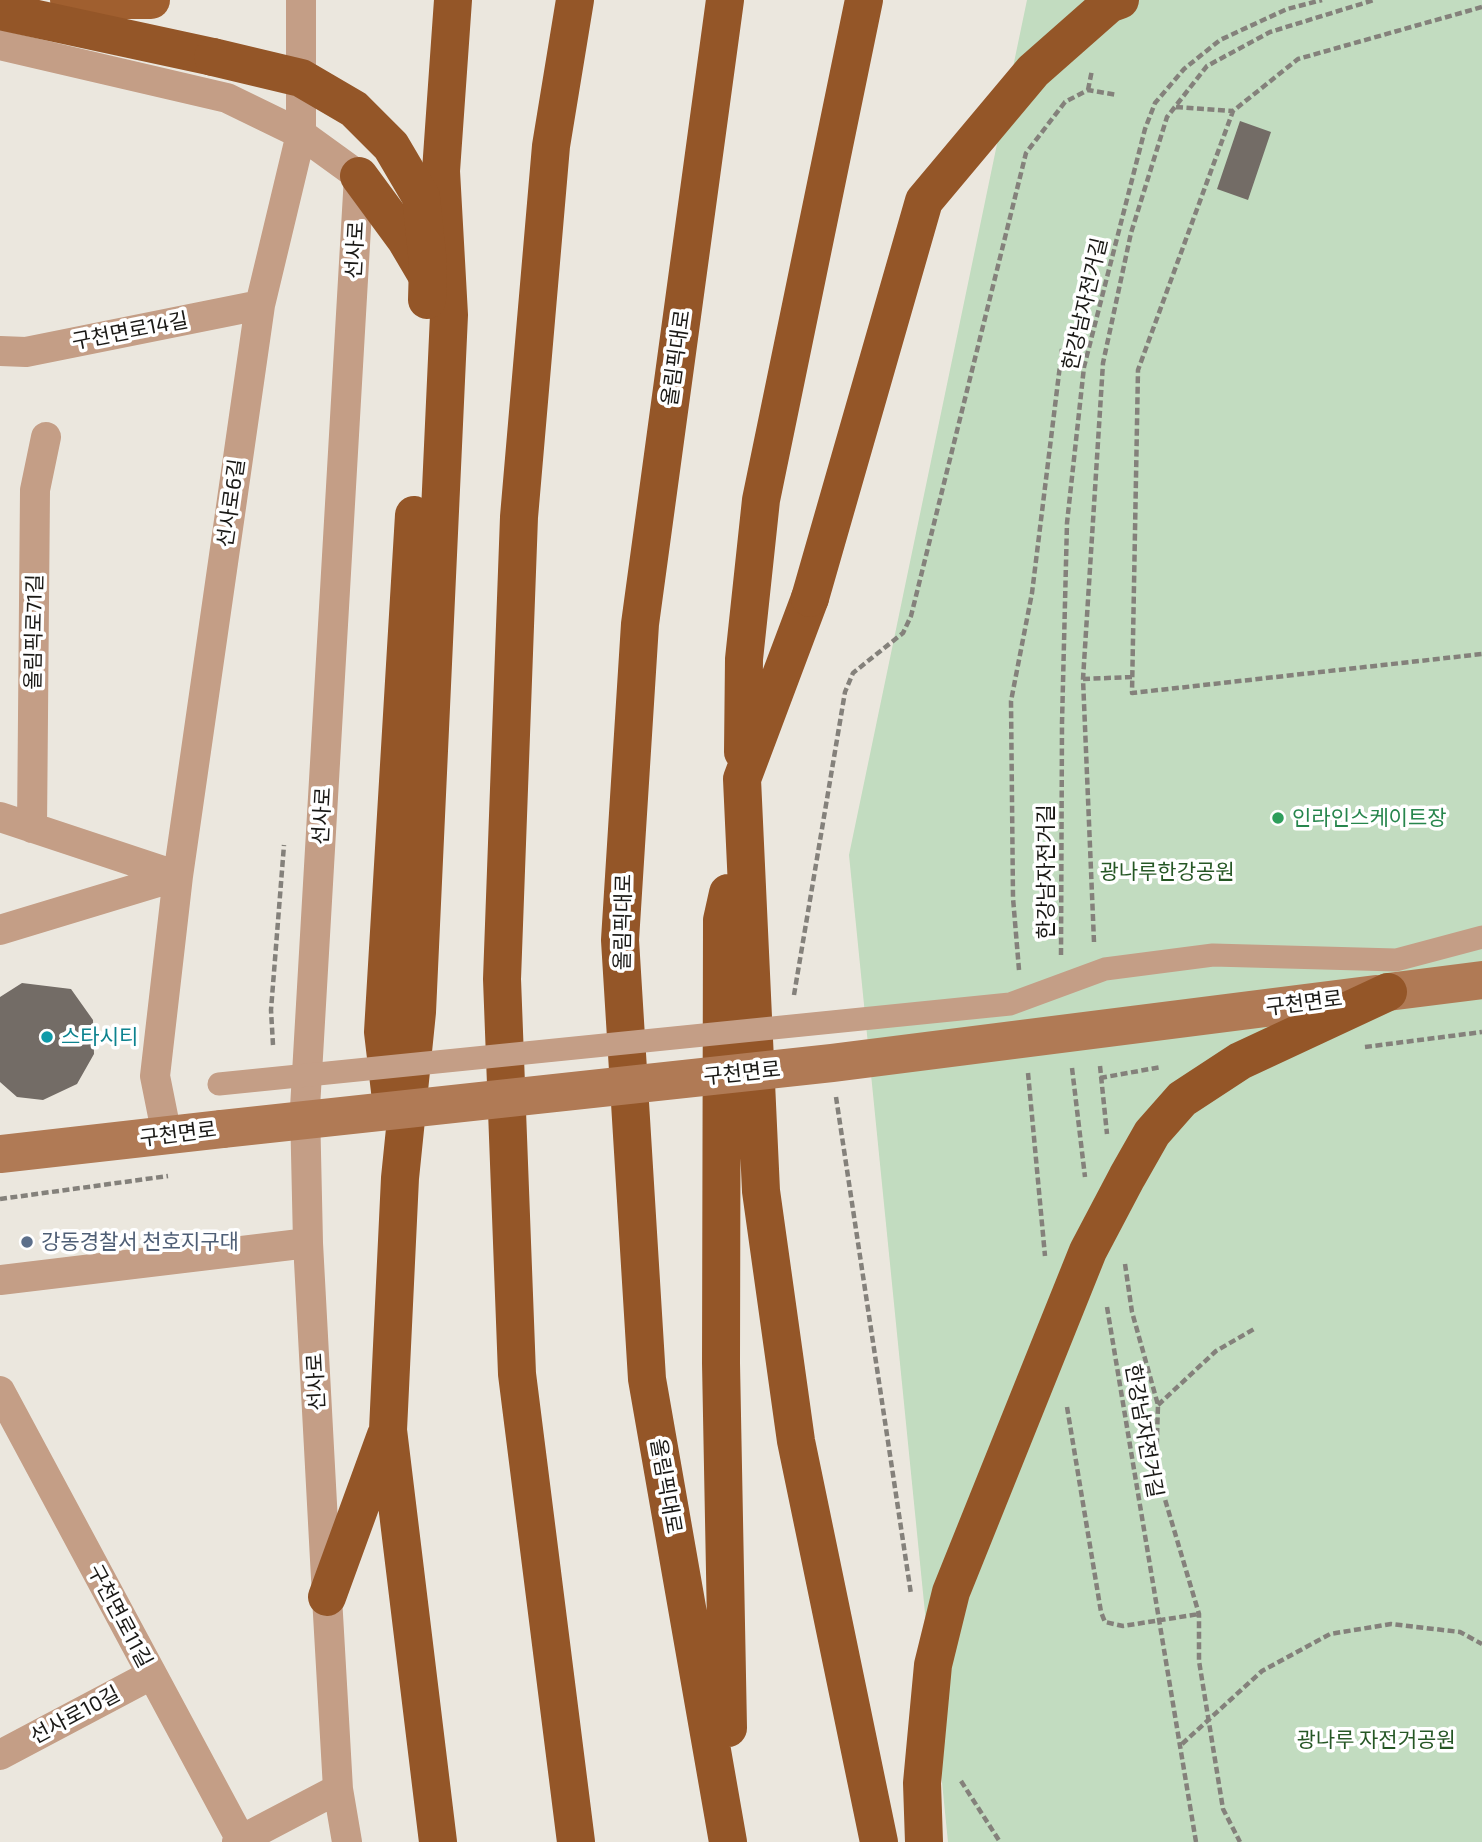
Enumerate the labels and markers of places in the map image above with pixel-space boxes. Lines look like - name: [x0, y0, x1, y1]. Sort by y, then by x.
- place label: 인라인스케이트장: [1292, 805, 1447, 831]
- marker: 인라인스케이트장: [1270, 810, 1286, 826]
- place label: 스타시티: [61, 1024, 138, 1050]
- marker: 스타시티: [39, 1029, 55, 1045]
- place label: 강동경찰서 천호지구대: [41, 1229, 239, 1255]
- marker: 강동경찰서 천호지구대: [19, 1234, 35, 1250]

